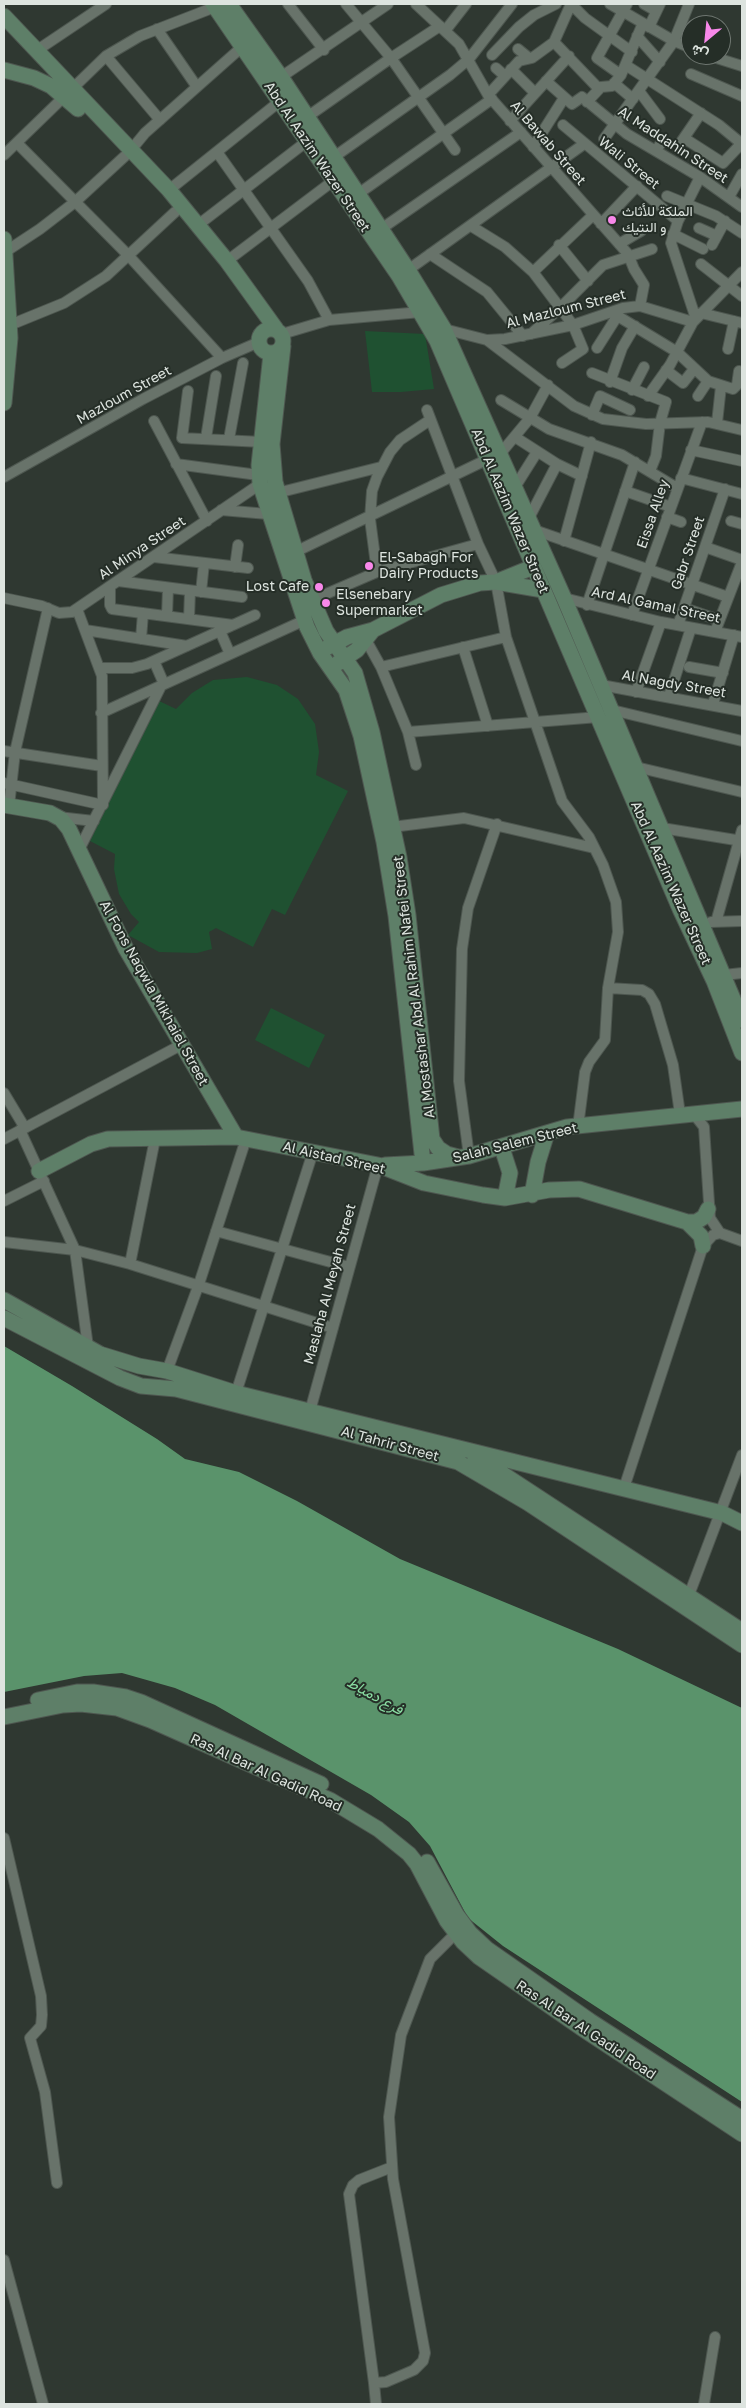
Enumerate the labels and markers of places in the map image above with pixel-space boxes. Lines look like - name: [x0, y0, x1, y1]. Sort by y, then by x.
- place label: الملكة للأثاث و النتيك: [622, 204, 693, 236]
- marker: الملكة للأثاث و النتيك: [606, 214, 618, 226]
- place label: El-Sabagh For Dairy Products: [379, 550, 478, 582]
- marker: El-Sabagh For Dairy Products: [363, 560, 375, 572]
- place label: Lost Cafe: [246, 579, 309, 595]
- marker: Lost Cafe: [313, 581, 325, 593]
- place label: Elsenebary Supermarket: [336, 587, 423, 620]
- marker: Elsenebary Supermarket: [320, 597, 332, 609]

